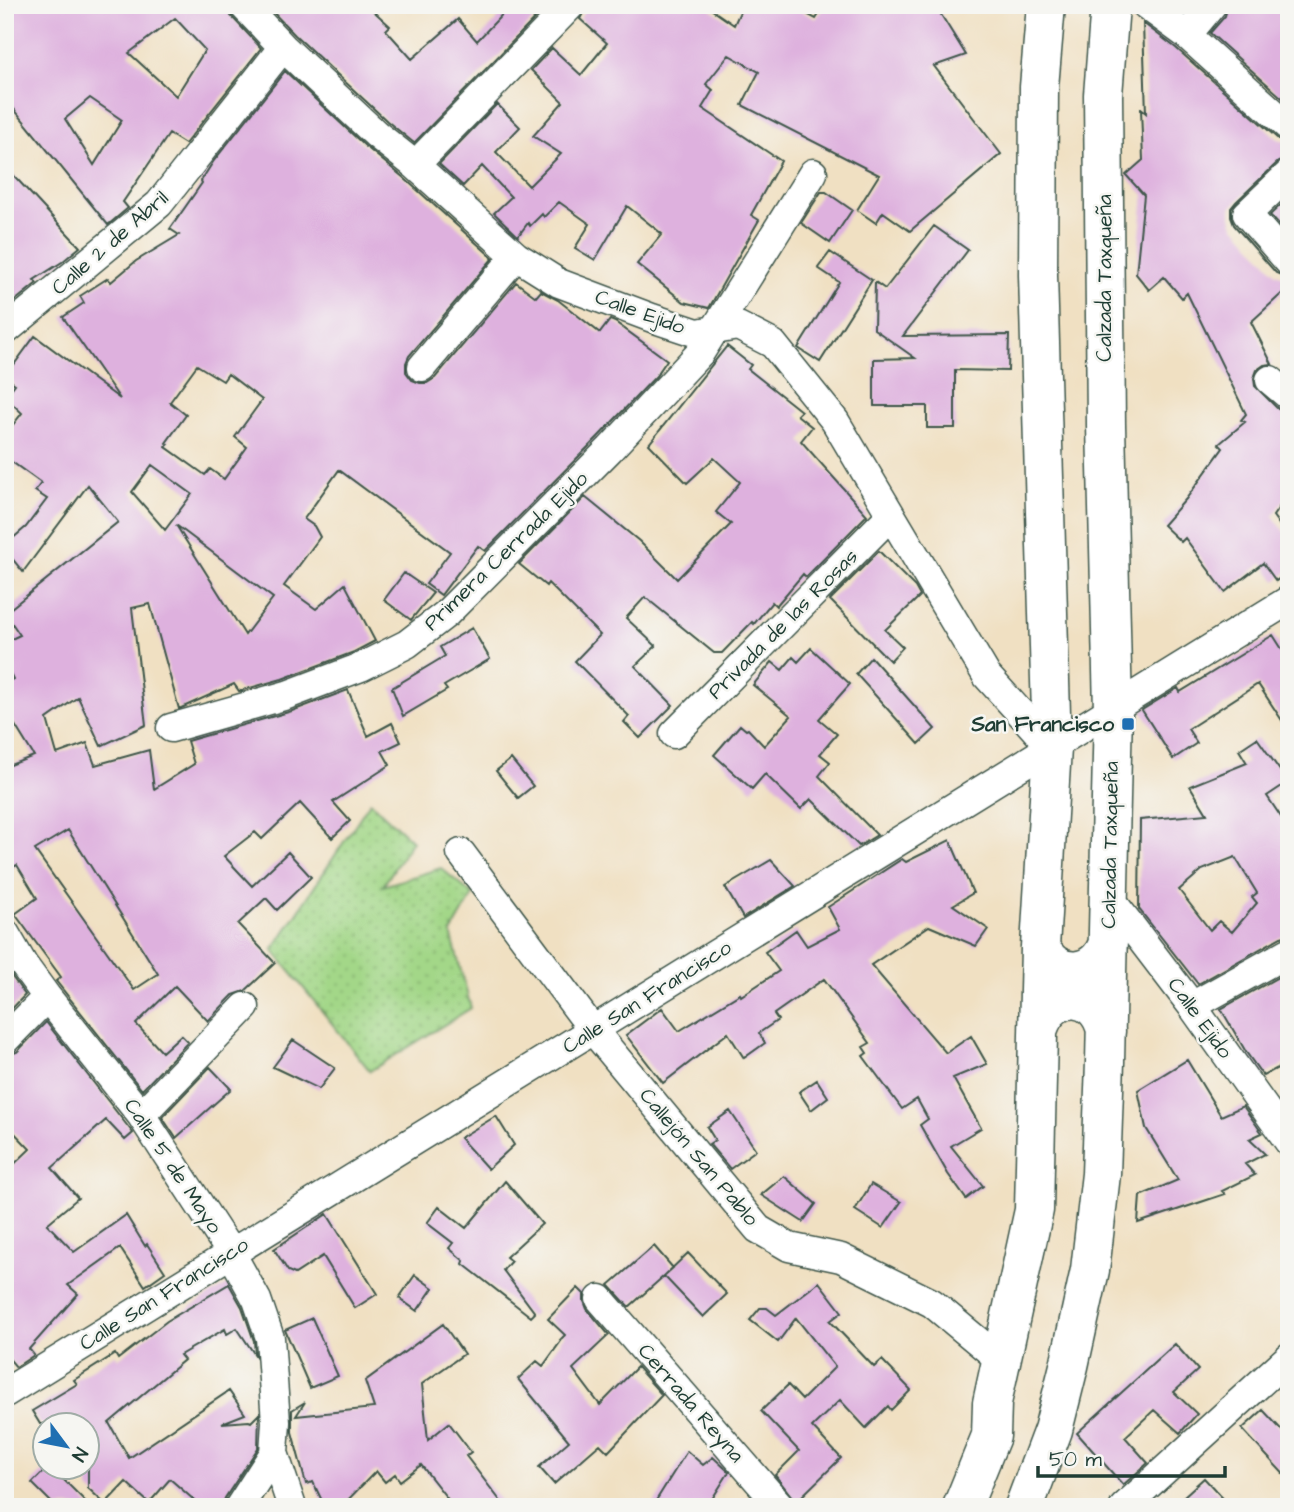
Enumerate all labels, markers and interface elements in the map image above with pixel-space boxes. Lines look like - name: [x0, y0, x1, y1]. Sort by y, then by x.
- street label: Calle 2 de Abril: [45, 184, 175, 302]
- street label: Calzada Taxqueña: [1090, 194, 1119, 362]
- street label: Calle Ejido: [591, 282, 689, 342]
- street label: Primera Cerrada Ejido: [417, 465, 595, 637]
- street label: Privada de las Rosas: [701, 542, 865, 706]
- place label: San Francisco: [970, 710, 1114, 739]
- marker: San Francisco: [1120, 716, 1136, 732]
- street label: Calzada Taxqueña: [1094, 761, 1126, 929]
- street label: Calle San Francisco: [557, 933, 737, 1061]
- street label: Calle Ejido: [1161, 972, 1239, 1065]
- street label: Callejón San Pablo: [633, 1082, 766, 1232]
- street label: Calle 5 de Mayo: [115, 1093, 229, 1241]
- street label: Calle San Francisco: [74, 1230, 254, 1358]
- street label: Cerrada Reyna: [630, 1337, 751, 1470]
- north arrow: [32, 1410, 102, 1480]
- scale bar: [1038, 1435, 1226, 1479]
- text: N: [64, 1442, 94, 1466]
- text: 50 m: [1049, 1445, 1103, 1474]

